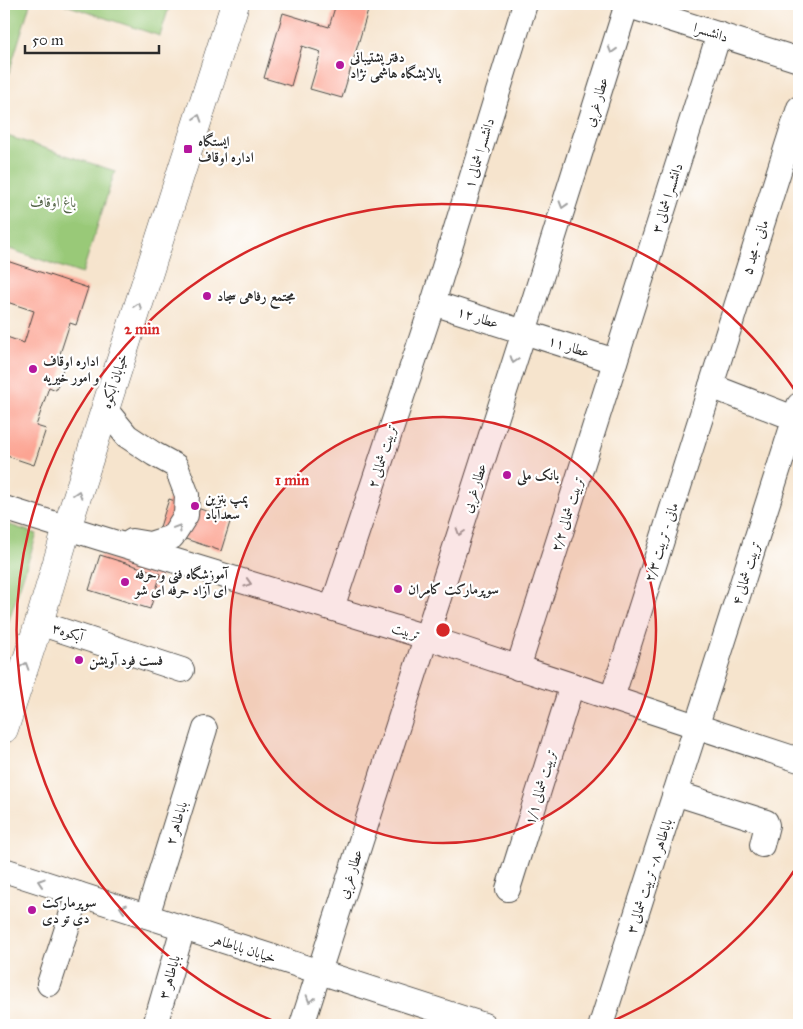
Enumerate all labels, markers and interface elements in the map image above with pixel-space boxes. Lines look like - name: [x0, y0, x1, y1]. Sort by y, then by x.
- street label: دانشسرا: [691, 19, 730, 47]
- scale bar: [25, 22, 159, 54]
- text: 50 m: [32, 31, 64, 49]
- one-way arrow: [608, 46, 618, 54]
- place label: دفتر پشتیبانی پالایشگاه هاشمی نژاد: [349, 49, 442, 84]
- marker: دفتر پشتیبانی پالایشگاه هاشمی نژاد: [334, 59, 346, 71]
- street label: عطار غربی: [581, 75, 613, 129]
- one-way arrow: [193, 114, 203, 123]
- street label: دانشسرا شمالی ۱: [461, 116, 499, 191]
- place label: ایستگاه اداره اوقاف: [198, 132, 254, 166]
- marker: ایستگاه اداره اوقاف: [182, 143, 194, 155]
- street label: دانشسرا شمالی ۳: [648, 161, 688, 236]
- park label: باغ اوقاف: [30, 194, 76, 214]
- one-way arrow: [559, 201, 569, 209]
- street label: مانی - مجد ۵: [739, 217, 772, 277]
- place label: مجتمع رفاهی سجاد: [217, 288, 295, 309]
- marker: مجتمع رفاهی سجاد: [201, 290, 213, 302]
- one-way arrow: [132, 303, 142, 311]
- street label: عطار ۱۲: [455, 303, 501, 332]
- text: 2 min: [124, 320, 161, 338]
- street label: عطار ۱۱: [546, 332, 592, 361]
- street label: خیابان آبکوه: [98, 352, 131, 411]
- place label: اداره اوقاف و امور خیریه: [43, 353, 99, 386]
- one-way arrow: [510, 356, 520, 364]
- marker: اداره اوقاف و امور خیریه: [27, 363, 39, 375]
- street label: تربیت شمالی ۲: [364, 422, 401, 490]
- street label: عطار غربی: [459, 461, 491, 515]
- place label: بانک ملی: [516, 467, 559, 486]
- marker: بانک ملی: [501, 469, 513, 481]
- text: 1 min: [275, 471, 310, 489]
- street label: تربیت شمالی ۲/۲: [547, 474, 588, 554]
- place label: پمپ بنزین سعدآباد: [205, 490, 248, 523]
- one-way arrow: [72, 491, 82, 499]
- marker: پمپ بنزین سعدآباد: [189, 500, 201, 512]
- street label: مانی - تربیت ۲/۳: [641, 500, 682, 584]
- one-way arrow: [171, 524, 181, 533]
- one-way arrow: [455, 527, 465, 535]
- street label: تربیت شمالی ۴: [728, 539, 765, 607]
- place label: آموزشگاه فنی و حرفه ای آزاد حرفه ای شو: [133, 565, 230, 599]
- marker: آموزشگاه فنی و حرفه ای آزاد حرفه ای شو: [119, 576, 131, 588]
- one-way arrow: [243, 577, 251, 587]
- place label: سوپرمارکت کامران: [408, 581, 499, 599]
- marker: سوپرمارکت کامران: [392, 583, 404, 595]
- street label: آبکوه۳: [50, 619, 88, 646]
- street label: تربیت: [390, 619, 422, 644]
- centre of rings: [434, 621, 452, 639]
- place label: فست فود آویشن: [89, 652, 163, 670]
- marker: فست فود آویشن: [73, 654, 85, 666]
- one-way arrow: [19, 663, 29, 671]
- street label: تربیت شمالی ۱/۱: [521, 747, 560, 827]
- street label: باباطاهر ۲: [162, 799, 191, 847]
- street label: باباطاهر ۸- تربیت شمالی ۳: [623, 816, 676, 936]
- street label: عطار غربی: [335, 847, 367, 901]
- one-way arrow: [37, 877, 46, 887]
- place label: سوپرمارکت دی تو دی: [42, 894, 97, 927]
- marker: سوپرمارکت دی تو دی: [26, 904, 38, 916]
- one-way arrow: [119, 904, 127, 914]
- street label: خیابان باباطاهر: [208, 929, 278, 967]
- street label: باباطاهر ۳: [155, 953, 184, 1001]
- one-way arrow: [306, 994, 316, 1002]

